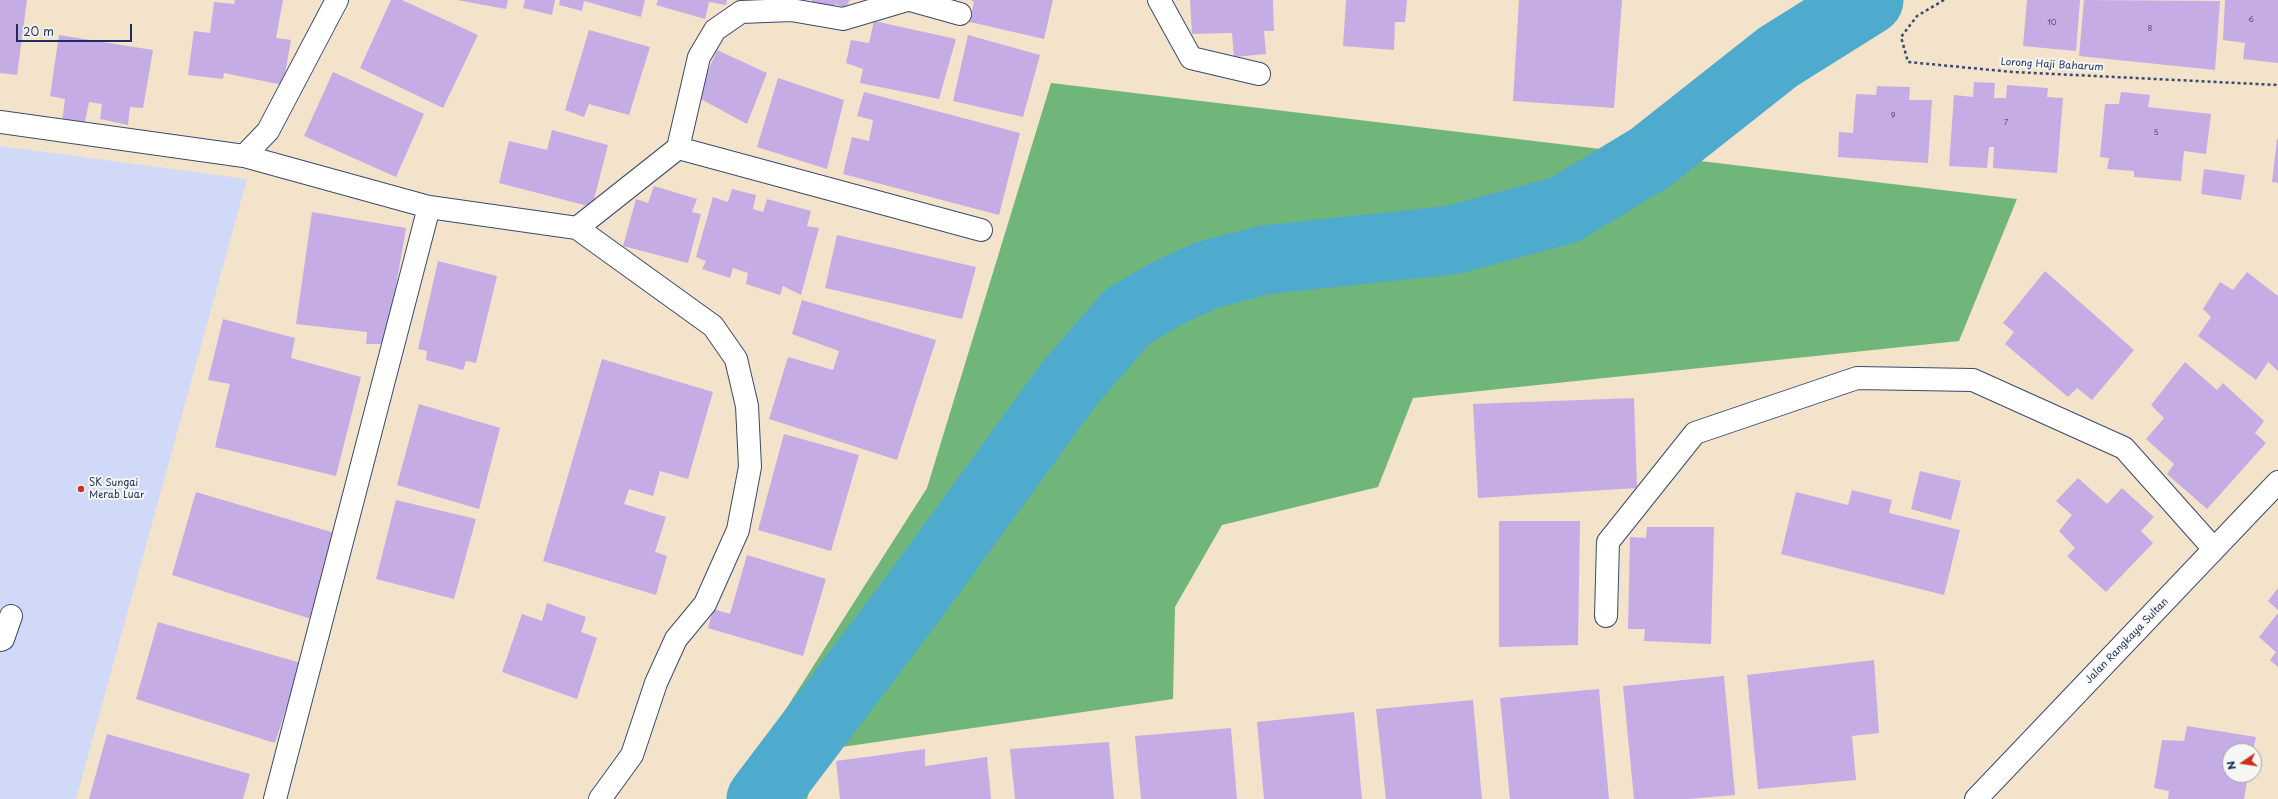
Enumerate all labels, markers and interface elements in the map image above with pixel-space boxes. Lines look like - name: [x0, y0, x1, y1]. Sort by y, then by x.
- house number: 6: [2248, 15, 2254, 25]
- scale bar: [18, 16, 134, 42]
- house number: 10: [2047, 18, 2057, 28]
- text: 20 m: [23, 22, 54, 40]
- house number: 8: [2148, 24, 2152, 34]
- street label: Lorong Haji Baharum: [2000, 56, 2104, 74]
- house number: 9: [1891, 111, 1895, 121]
- house number: 7: [2004, 118, 2008, 128]
- house number: 5: [2153, 128, 2159, 138]
- place label: SK Sungai Merab Luar: [89, 477, 144, 500]
- marker: SK Sungai Merab Luar: [76, 484, 86, 494]
- street label: Jalan Rangkaya Sultan: [2083, 596, 2171, 686]
- north arrow: [2222, 743, 2262, 783]
- text: N: [2222, 759, 2240, 772]

